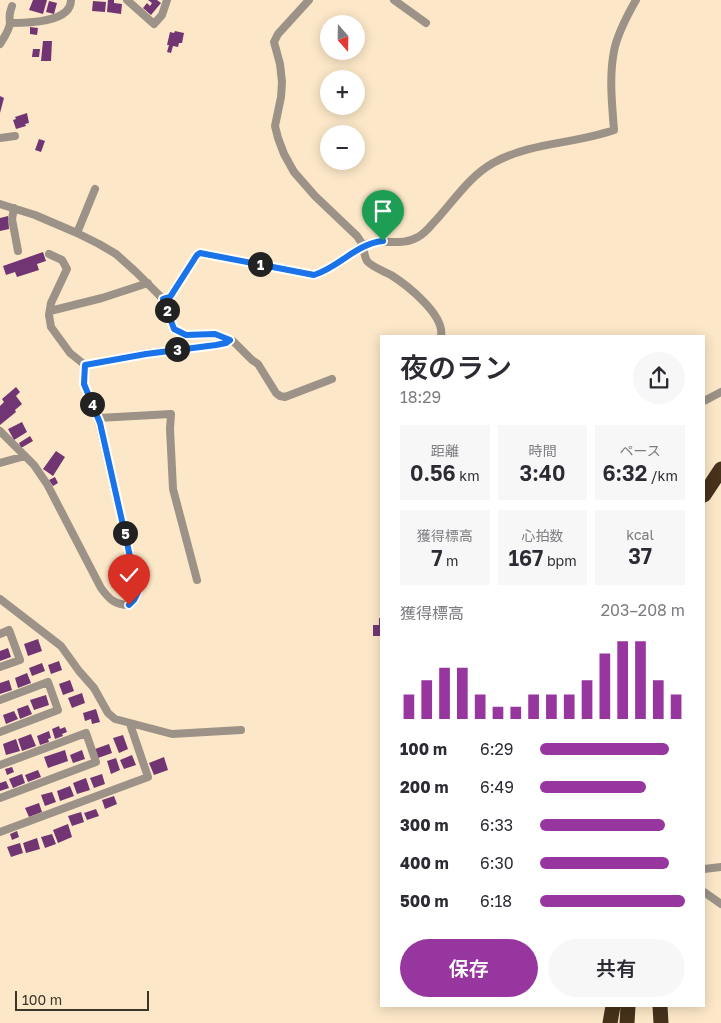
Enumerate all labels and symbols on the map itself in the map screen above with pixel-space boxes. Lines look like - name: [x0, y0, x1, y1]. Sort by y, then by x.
- north arrow: [320, 15, 365, 60]
- pin: [362, 190, 404, 241]
- pin: 1: [248, 252, 272, 276]
- pin: 2: [154, 298, 180, 322]
- pin: 3: [164, 336, 190, 362]
- pin: 4: [80, 392, 104, 416]
- pin: 5: [112, 520, 138, 546]
- pin: [108, 554, 150, 605]
- scale bar: [15, 988, 149, 1011]

